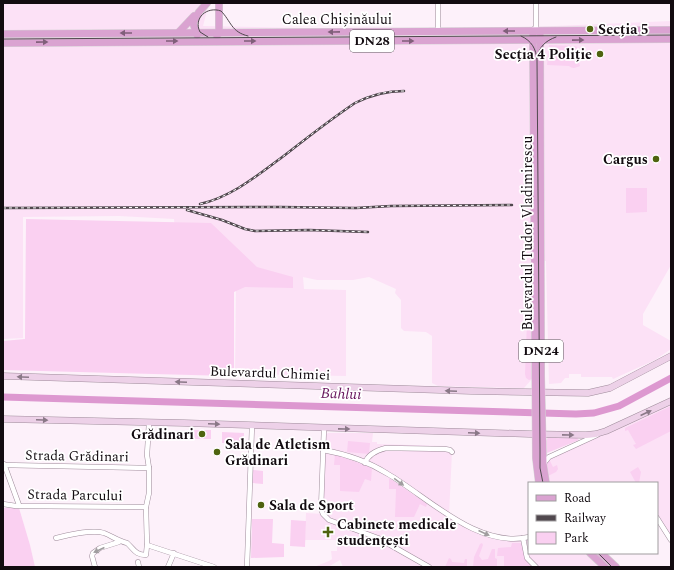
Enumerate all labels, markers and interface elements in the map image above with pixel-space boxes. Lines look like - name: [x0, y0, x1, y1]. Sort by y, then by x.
- street label: Calea Chișinăului: [282, 9, 392, 30]
- place label: Secția 5: [598, 19, 649, 40]
- marker: Secția 5: [585, 24, 595, 34]
- one-way arrow: [502, 28, 515, 34]
- one-way arrow: [120, 29, 132, 36]
- one-way arrow: [327, 29, 340, 35]
- road number: DN28: [350, 30, 394, 52]
- one-way arrow: [572, 37, 585, 43]
- one-way arrow: [166, 38, 179, 44]
- one-way arrow: [244, 38, 257, 44]
- one-way arrow: [402, 38, 415, 44]
- one-way arrow: [36, 39, 49, 45]
- place label: Secția 4 Poliție: [495, 44, 592, 65]
- marker: Secția 4 Poliție: [595, 49, 605, 59]
- street label: Bulevardul Tudor Vladimirescu: [517, 135, 538, 330]
- place label: Cargus: [603, 149, 648, 170]
- marker: Cargus: [651, 154, 661, 164]
- road number: DN24: [519, 340, 563, 362]
- street label: Bulevardul Chimiei: [209, 360, 331, 386]
- one-way arrow: [17, 373, 29, 380]
- one-way arrow: [174, 379, 187, 385]
- water label: Bahlui: [320, 382, 362, 406]
- one-way arrow: [444, 388, 457, 394]
- one-way arrow: [640, 410, 651, 416]
- one-way arrow: [36, 417, 49, 423]
- one-way arrow: [208, 421, 221, 427]
- place label: Grădinari: [131, 424, 194, 445]
- one-way arrow: [338, 426, 351, 432]
- marker: Grădinari: [197, 429, 207, 439]
- one-way arrow: [468, 429, 480, 436]
- one-way arrow: [562, 432, 575, 438]
- place label: Sala de Atletism Grădinari: [225, 434, 331, 471]
- street label: Strada Grădinari: [25, 445, 129, 467]
- marker: Sala de Atletism Grădinari: [212, 447, 222, 457]
- one-way arrow: [394, 478, 404, 486]
- legend: [528, 482, 658, 554]
- street label: Strada Parcului: [27, 484, 123, 506]
- text: Road: [564, 489, 591, 508]
- place label: Sala de Sport: [269, 495, 354, 516]
- marker: Sala de Sport: [256, 500, 266, 510]
- text: Railway: [564, 509, 607, 528]
- place label: Cabinete medicale studențești: [337, 514, 456, 551]
- marker: Cabinete medicale studențești: [322, 526, 334, 538]
- text: Park: [564, 529, 589, 548]
- one-way arrow: [478, 530, 489, 536]
- one-way arrow: [93, 547, 105, 553]

